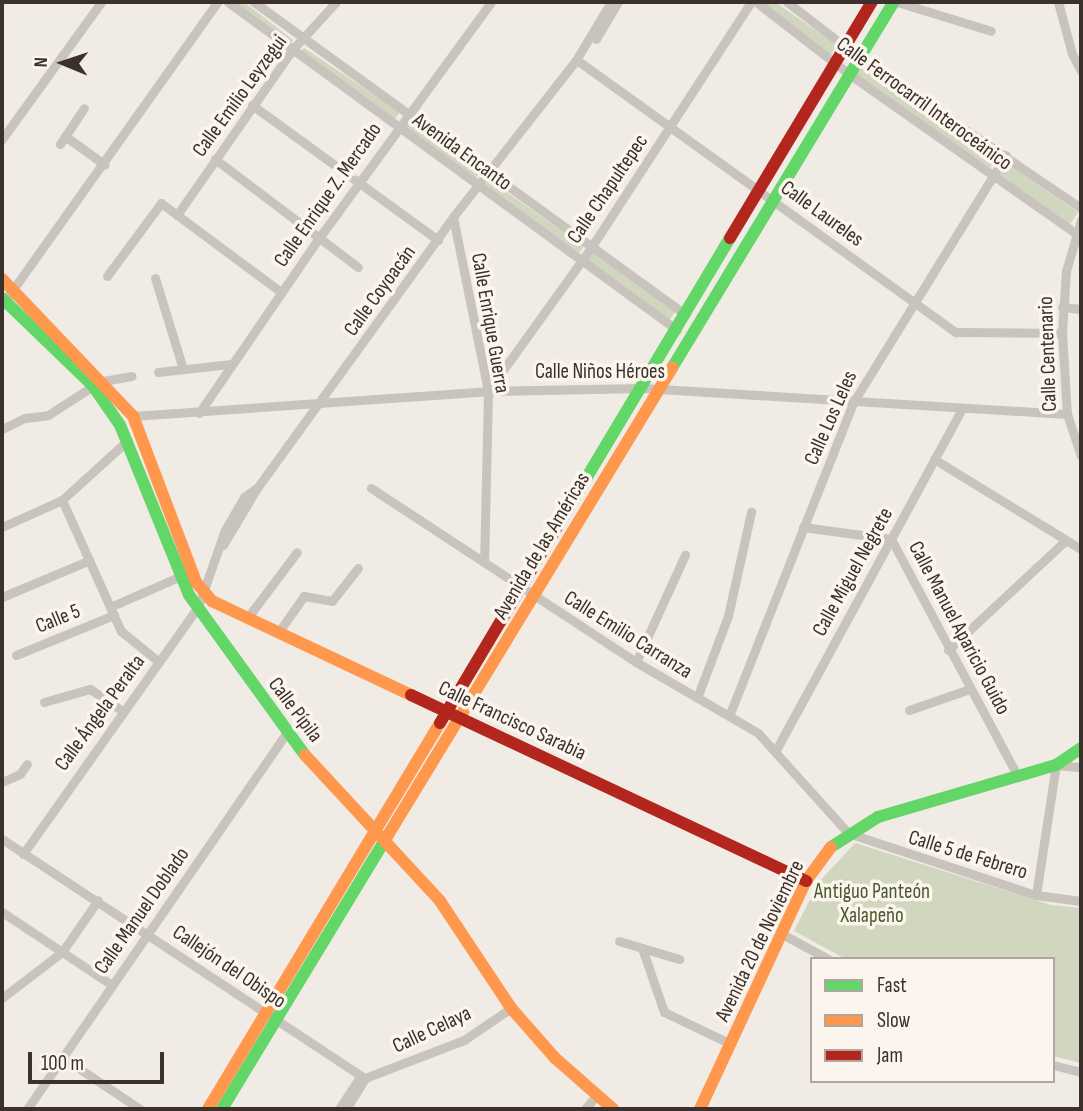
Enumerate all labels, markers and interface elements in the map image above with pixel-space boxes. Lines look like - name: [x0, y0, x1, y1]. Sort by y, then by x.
- north arrow: [28, 28, 98, 98]
- street label: Calle Emilio Leyzegui: [187, 30, 293, 162]
- street label: Calle Ferrocarril Interoceánico: [831, 32, 1017, 176]
- text: N: [30, 57, 53, 68]
- street label: Avenida Encanto: [408, 108, 516, 196]
- street label: Calle Enrique Z. Mercado: [269, 118, 387, 272]
- street label: Calle Chapultepec: [562, 130, 654, 248]
- street label: Calle Laureles: [776, 176, 868, 252]
- street label: Calle Coyoacán: [339, 241, 421, 341]
- street label: Calle Enrique Guerra: [465, 251, 515, 395]
- street label: Calle Centenario: [1033, 296, 1063, 412]
- street label: Calle Niños Héroes: [535, 359, 665, 385]
- street label: Calle Los Leles: [799, 367, 863, 469]
- street label: Avenida de las Américas: [488, 468, 596, 624]
- street label: Calle Miguel Negrete: [807, 503, 899, 641]
- street label: Calle Manuel Aparicio Guido: [903, 537, 1015, 719]
- street label: Calle Emilio Carranza: [559, 586, 697, 684]
- street label: Calle 5: [32, 599, 84, 639]
- street label: Calle Ángela Peralta: [49, 650, 151, 776]
- street label: Calle Pípila: [262, 673, 328, 747]
- street label: Calle Francisco Sarabia: [434, 676, 590, 766]
- street label: Calle 5 de Febrero: [905, 825, 1031, 885]
- street label: Calle Manuel Doblado: [89, 843, 195, 979]
- street label: Avenida 20 de Noviembre: [710, 856, 810, 1026]
- park label: Antiguo Panteón Xalapeño: [814, 879, 930, 929]
- street label: Callejón del Obispo: [168, 920, 290, 1014]
- legend: [810, 957, 1055, 1083]
- text: Fast: [877, 973, 907, 998]
- street label: Calle Celaya: [389, 1001, 475, 1059]
- text: Slow: [877, 1008, 910, 1033]
- scale bar: [32, 1038, 168, 1082]
- text: Jam: [877, 1043, 903, 1068]
- text: 100 m: [41, 1051, 84, 1076]

